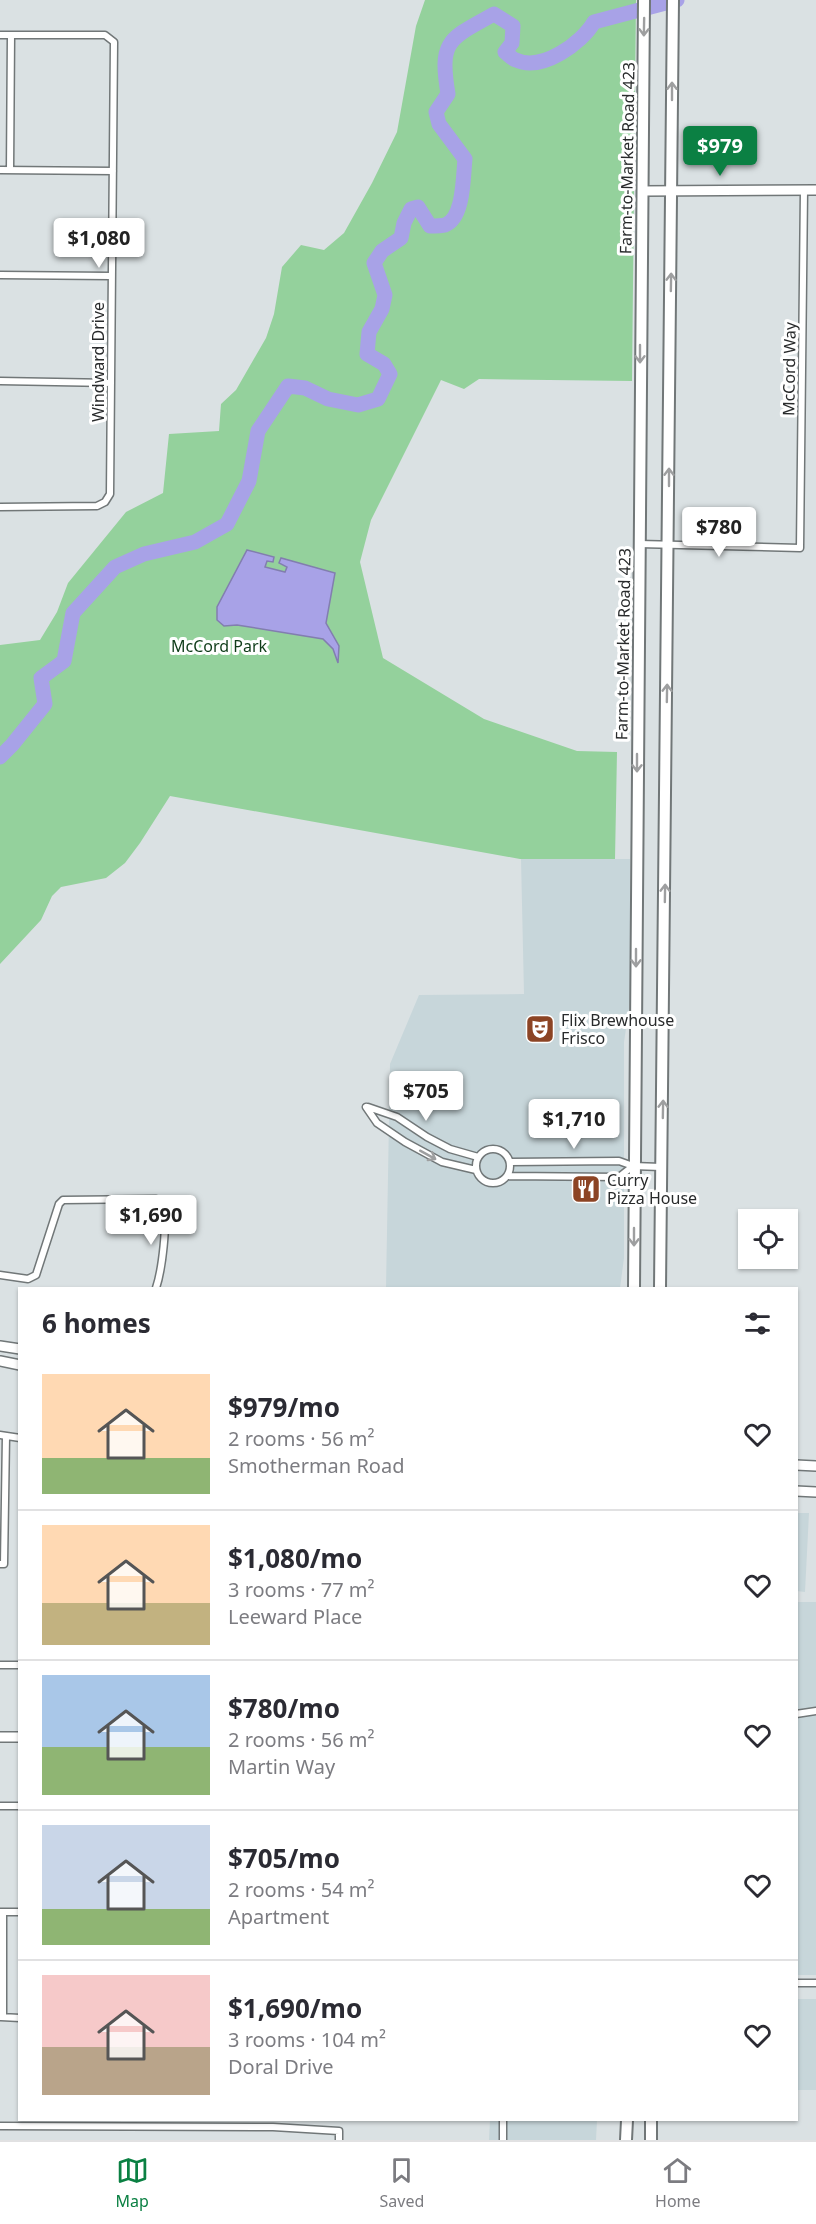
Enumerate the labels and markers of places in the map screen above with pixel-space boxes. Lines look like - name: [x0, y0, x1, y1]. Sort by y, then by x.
- pin: $979: [684, 126, 756, 177]
- pin: $1,080: [50, 218, 148, 269]
- pin: $780: [683, 507, 755, 558]
- place label: Flix Brewhouse Frisco: [561, 1009, 674, 1049]
- theatre icon: Flix Brewhouse Frisco: [524, 1013, 556, 1045]
- pin: $705: [390, 1071, 462, 1122]
- pin: $1,710: [525, 1099, 623, 1150]
- place label: Curry Pizza House: [607, 1169, 697, 1209]
- restaurant icon: Curry Pizza House: [570, 1173, 602, 1205]
- pin: $1,690: [102, 1195, 200, 1246]

